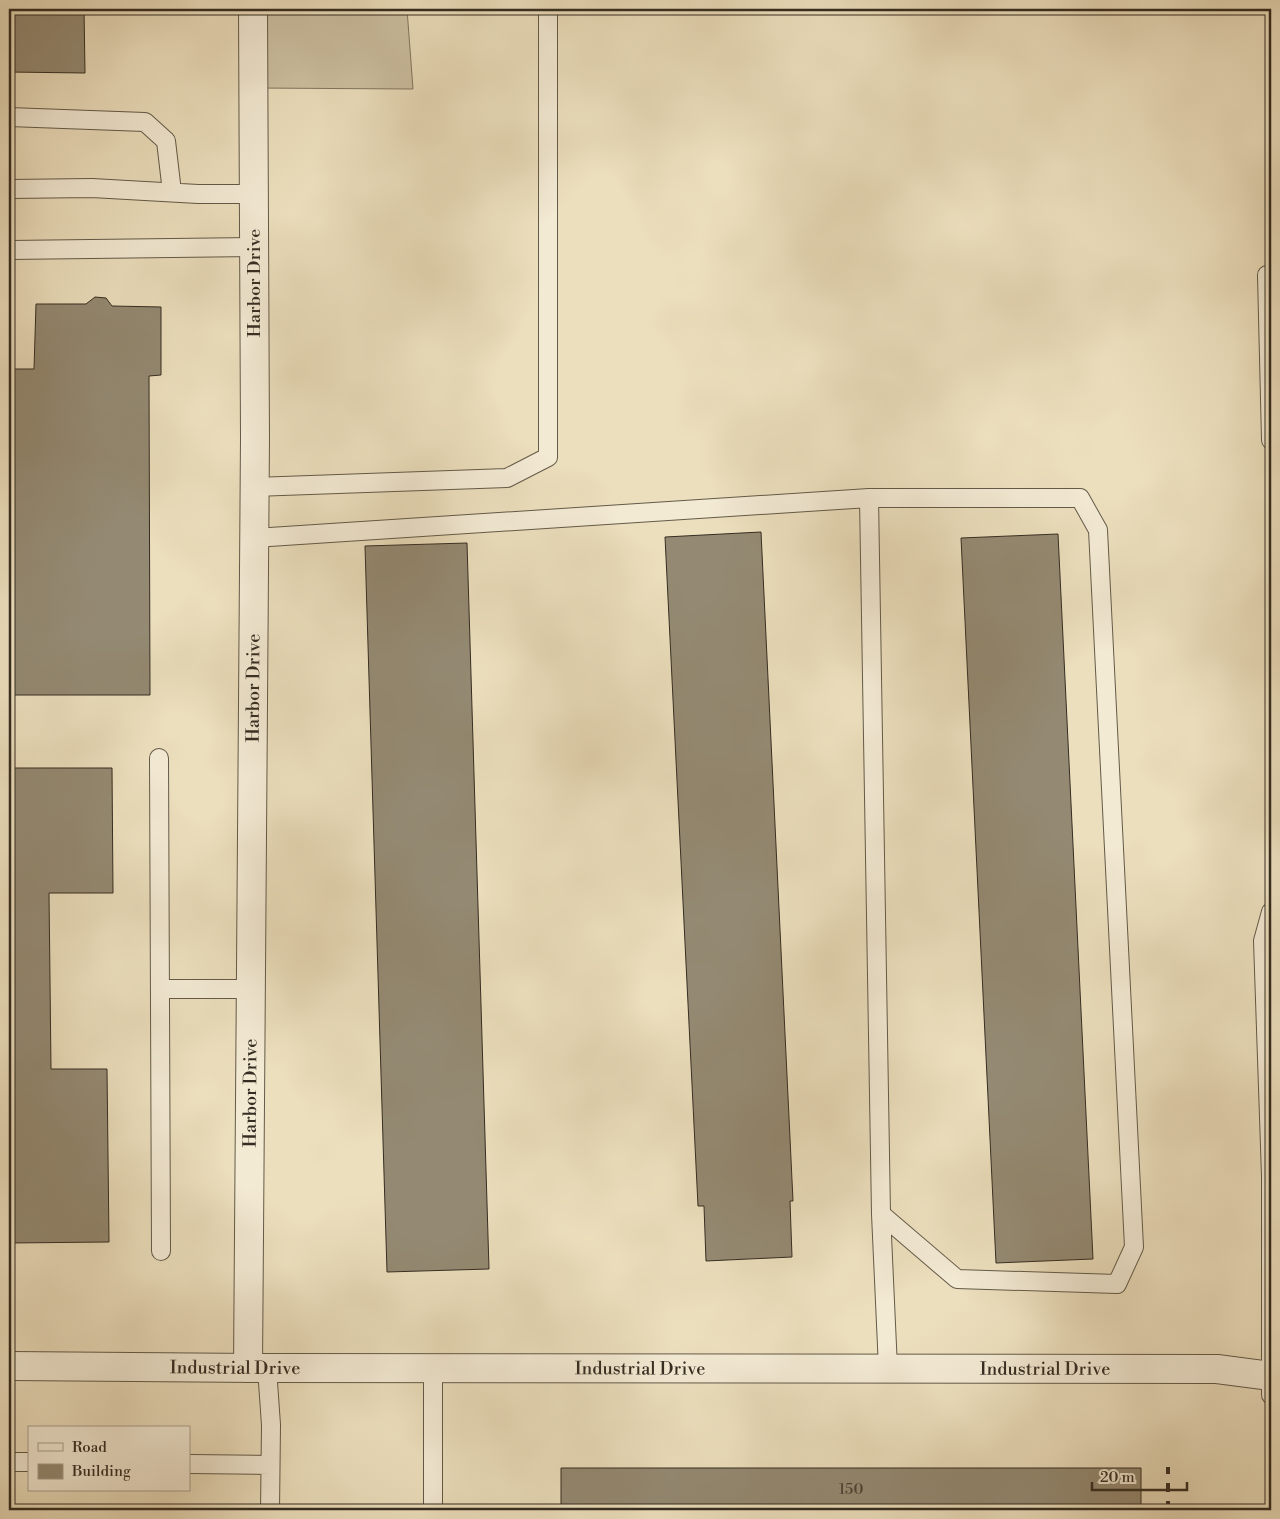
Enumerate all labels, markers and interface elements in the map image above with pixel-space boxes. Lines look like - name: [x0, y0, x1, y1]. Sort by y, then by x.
- street label: Harbor Drive: [243, 229, 266, 337]
- street label: Harbor Drive: [241, 633, 265, 743]
- street label: Harbor Drive: [238, 1038, 262, 1148]
- street label: Industrial Drive: [170, 1356, 300, 1380]
- street label: Industrial Drive: [575, 1357, 705, 1380]
- street label: Industrial Drive: [980, 1357, 1110, 1380]
- legend: [28, 1426, 190, 1492]
- text: Road: [72, 1438, 107, 1457]
- scale bar: [1092, 1459, 1188, 1491]
- text: Building: [71, 1462, 131, 1481]
- text: 20 m: [1100, 1468, 1135, 1487]
- house number: 150: [839, 1480, 863, 1499]

